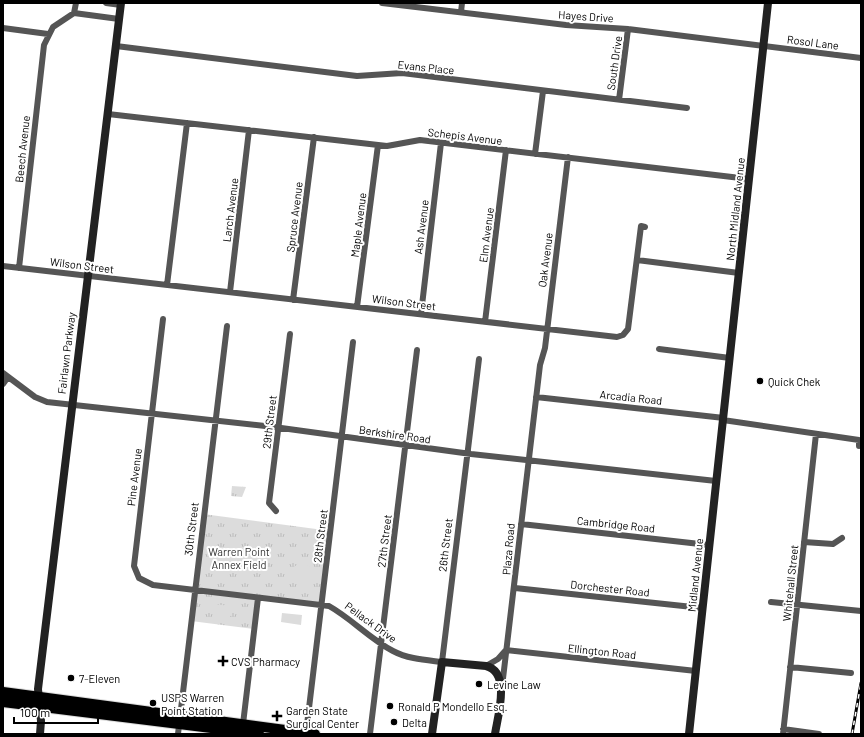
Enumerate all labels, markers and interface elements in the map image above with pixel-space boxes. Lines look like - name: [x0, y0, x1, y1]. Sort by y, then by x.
- street label: Hayes Drive: [558, 8, 614, 24]
- street label: Rosol Lane: [786, 32, 840, 52]
- street label: South Drive: [604, 35, 624, 91]
- street label: Evans Place: [397, 58, 455, 76]
- street label: Beech Avenue: [12, 115, 32, 183]
- street label: Schepis Avenue: [427, 125, 503, 147]
- street label: North Midland Avenue: [723, 157, 747, 261]
- street label: Larch Avenue: [220, 177, 240, 243]
- street label: Spruce Avenue: [283, 181, 305, 253]
- street label: Maple Avenue: [348, 192, 368, 258]
- street label: Ash Avenue: [411, 199, 431, 255]
- street label: Elm Avenue: [476, 207, 496, 263]
- street label: Oak Avenue: [535, 232, 555, 288]
- street label: Wilson Street: [49, 255, 115, 275]
- street label: Wilson Street: [371, 292, 437, 312]
- street label: Fairlawn Parkway: [55, 311, 77, 395]
- place label: Quick Chek: [768, 375, 821, 388]
- marker: Quick Chek: [755, 376, 765, 386]
- street label: Arcadia Road: [599, 387, 663, 407]
- street label: 29th Street: [259, 395, 279, 449]
- street label: Berkshire Road: [358, 423, 432, 445]
- street label: Pine Avenue: [124, 447, 144, 507]
- street label: 30th Street: [181, 501, 201, 557]
- street label: 28th Street: [310, 509, 330, 563]
- street label: Cambridge Road: [576, 513, 656, 535]
- street label: 27th Street: [374, 514, 394, 568]
- street label: 26th Street: [435, 518, 455, 572]
- street label: Plaza Road: [499, 523, 517, 575]
- street label: Midland Avenue: [685, 537, 705, 612]
- street label: Whitehall Street: [780, 544, 800, 622]
- park label: Warren Point Annex Field: [208, 545, 270, 571]
- street label: Dorchester Road: [570, 577, 650, 599]
- street label: Pellack Drive: [343, 599, 400, 645]
- street label: Ellington Road: [567, 641, 637, 661]
- place label: CVS Pharmacy: [231, 655, 300, 668]
- marker: CVS Pharmacy: [218, 656, 228, 666]
- place label: 7-Eleven: [79, 672, 120, 685]
- marker: 7-Eleven: [66, 673, 76, 683]
- place label: Levine Law: [487, 678, 541, 691]
- marker: Levine Law: [474, 679, 484, 689]
- place label: USPS Warren Point Station: [161, 691, 224, 717]
- marker: USPS Warren Point Station: [148, 698, 158, 708]
- scale bar: [14, 699, 98, 725]
- place label: Ronald P Mondello Esq.: [398, 700, 508, 713]
- marker: Ronald P Mondello Esq.: [385, 701, 395, 711]
- place label: Garden State Surgical Center: [286, 704, 359, 730]
- text: 100 m: [20, 705, 50, 719]
- marker: Garden State Surgical Center: [271, 710, 283, 722]
- place label: Delta: [402, 716, 427, 729]
- marker: Delta: [389, 717, 399, 727]

